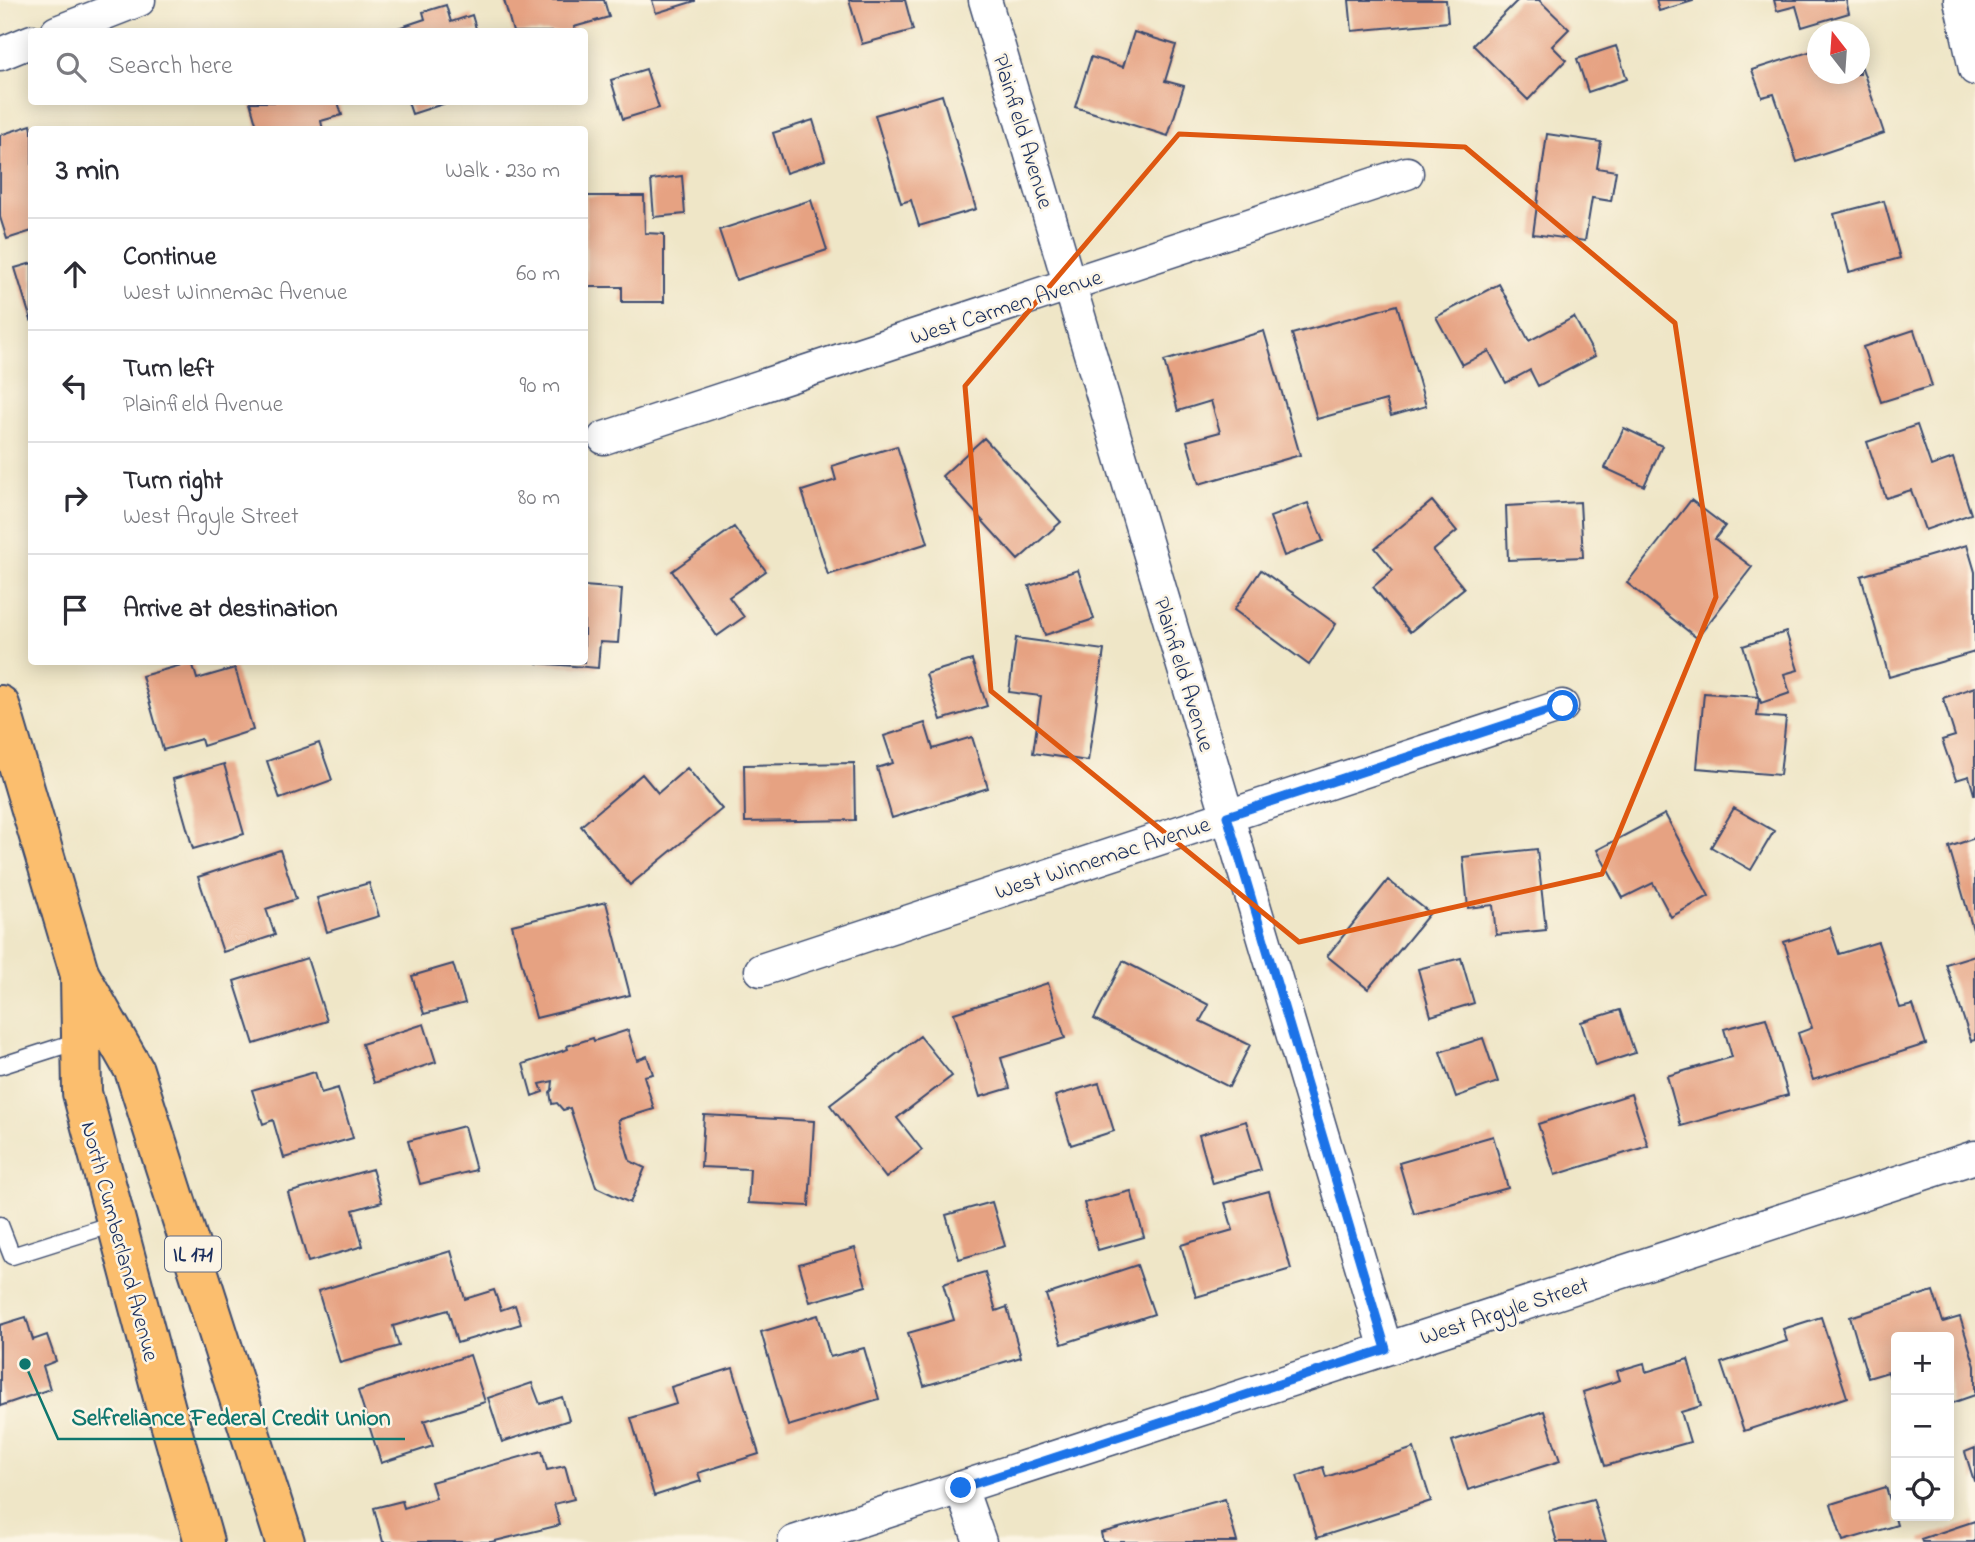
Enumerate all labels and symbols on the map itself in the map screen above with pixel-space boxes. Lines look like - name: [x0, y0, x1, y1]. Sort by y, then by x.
- north arrow: [1807, 21, 1870, 84]
- street label: Plainfield Avenue: [982, 50, 1061, 214]
- street label: West Carmen Avenue: [907, 262, 1107, 355]
- street label: Plainfield Avenue: [1143, 593, 1222, 757]
- route start: [1547, 690, 1578, 721]
- street label: West Winnemac Avenue: [991, 809, 1215, 910]
- street label: North Cumberland Avenue: [71, 1118, 167, 1366]
- road number: IL 171: [165, 1236, 221, 1272]
- street label: West Argyle Street: [1416, 1269, 1594, 1357]
- callout: Selfreliance Federal Credit Union: [58, 1394, 405, 1439]
- text: Selfreliance Federal Credit Union: [71, 1402, 391, 1437]
- route end: [945, 1472, 976, 1503]

